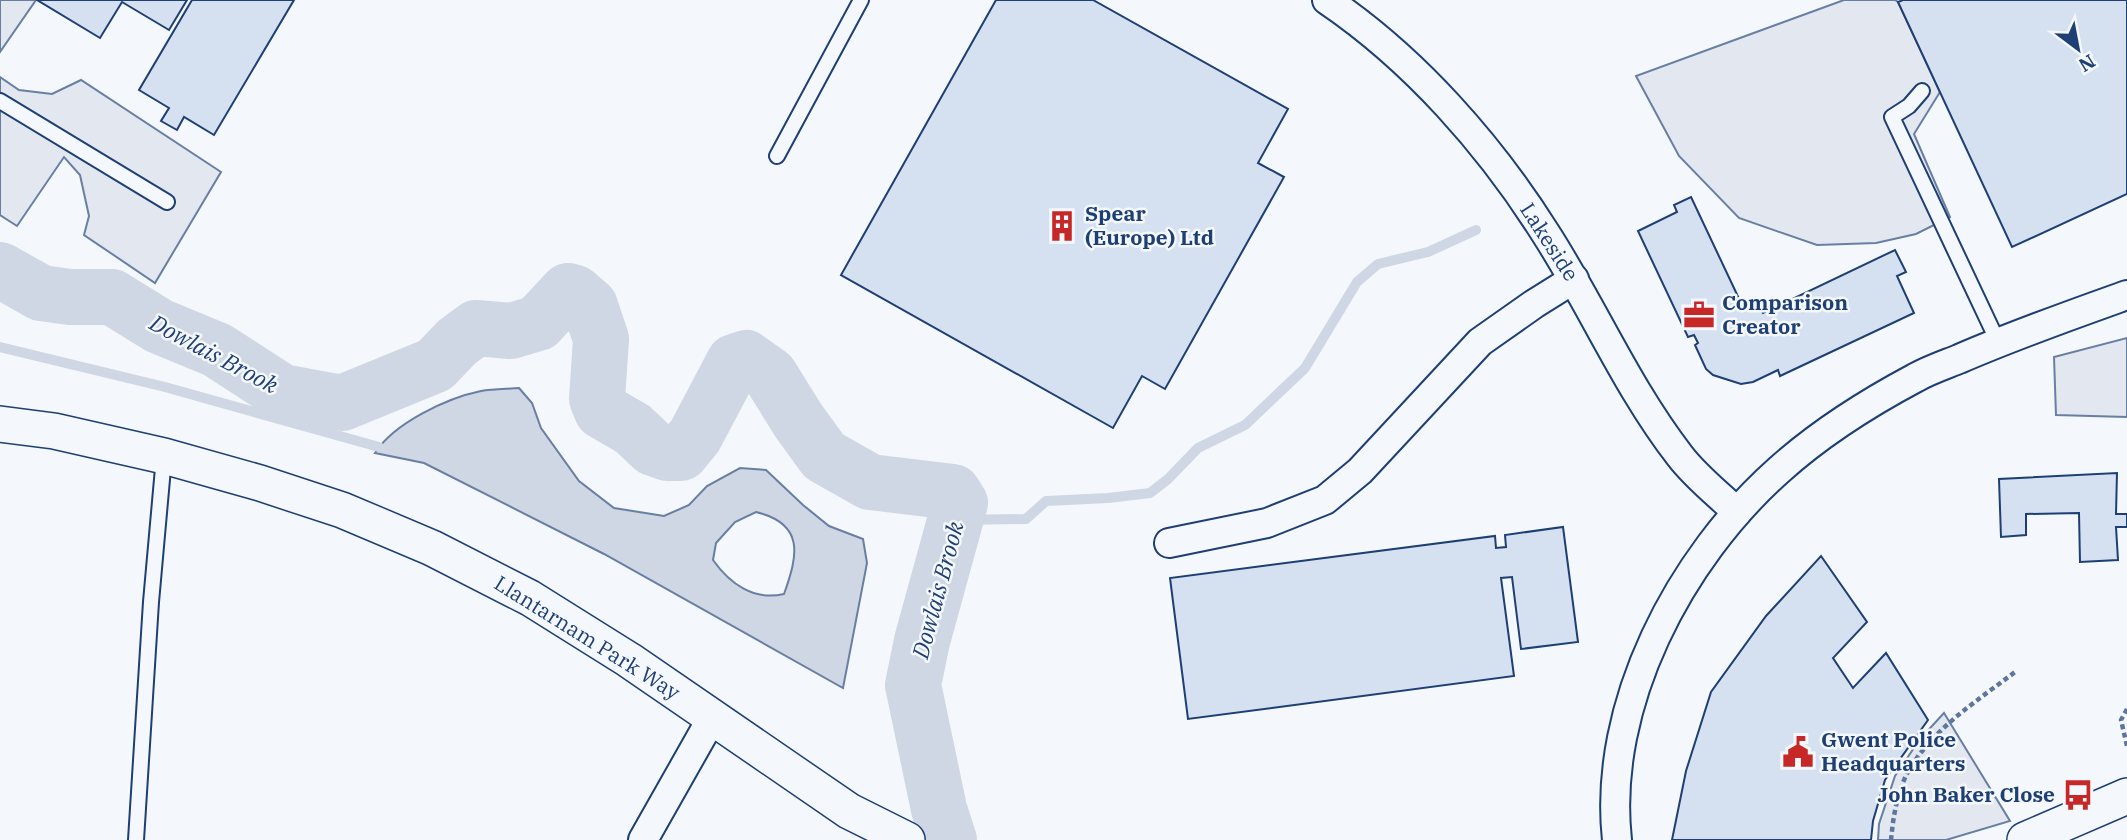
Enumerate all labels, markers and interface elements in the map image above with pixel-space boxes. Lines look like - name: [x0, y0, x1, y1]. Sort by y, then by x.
- north arrow: [2043, 14, 2113, 84]
- text: N: [2074, 49, 2100, 78]
- street label: Lakeside: [1514, 197, 1586, 286]
- place label: Spear (Europe) Ltd: [1085, 199, 1214, 251]
- building icon: Spear (Europe) Ltd: [1045, 209, 1079, 243]
- place label: Comparison Creator: [1722, 288, 1848, 340]
- office icon: Comparison Creator: [1682, 298, 1716, 332]
- water label: Dowlais Brook: [144, 306, 284, 400]
- water label: Dowlais Brook: [904, 517, 970, 663]
- street label: Llantarnam Park Way: [489, 569, 686, 706]
- place label: Gwent Police Headquarters: [1821, 725, 1966, 777]
- public building icon: Gwent Police Headquarters: [1781, 735, 1815, 769]
- bus stop icon: John Baker Close: [2061, 778, 2095, 812]
- place label: John Baker Close: [1878, 780, 2055, 808]

